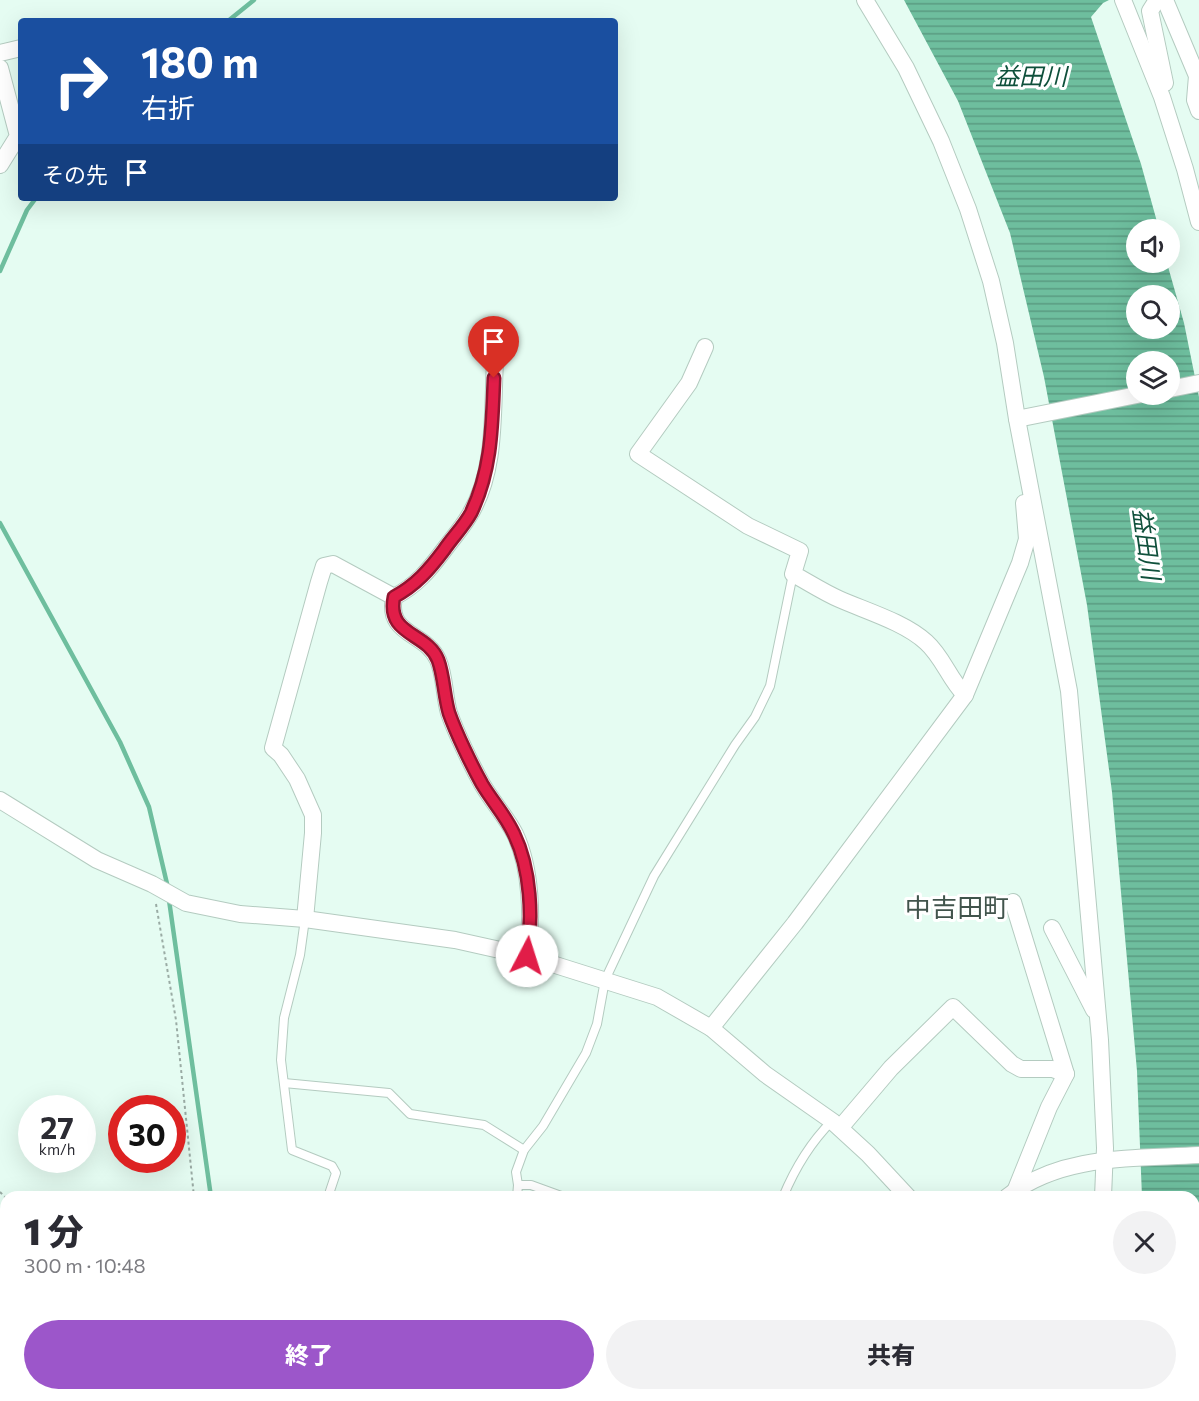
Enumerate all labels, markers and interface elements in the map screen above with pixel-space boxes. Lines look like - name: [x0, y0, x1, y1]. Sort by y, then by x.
- text: 180 m: [141, 35, 259, 87]
- icon: right: [42, 42, 120, 120]
- water label: 益田川: [995, 61, 1070, 90]
- text: 右折: [141, 91, 195, 124]
- icon: arrive: [120, 156, 153, 189]
- text: その先: [42, 161, 108, 188]
- map controls: [1126, 219, 1180, 405]
- button: sound: [1126, 219, 1180, 273]
- button: search: [1126, 285, 1180, 339]
- pin: [468, 316, 519, 378]
- icon: arrive: [477, 325, 510, 358]
- button: layers: [1126, 351, 1180, 405]
- water label: 益田川: [1128, 506, 1167, 584]
- district label: 中吉田町: [905, 891, 1009, 922]
- position arrow: [495, 924, 559, 988]
- speed limit sign: 30: [108, 1095, 186, 1173]
- text: 27: [40, 1108, 74, 1145]
- text: km/h: [39, 1140, 75, 1158]
- text: 1 分: [24, 1208, 84, 1252]
- button: close: [1113, 1211, 1176, 1274]
- text: 300 m · 10:48: [24, 1253, 146, 1277]
- button: 終了: [24, 1320, 594, 1389]
- button: 共有: [606, 1320, 1176, 1389]

